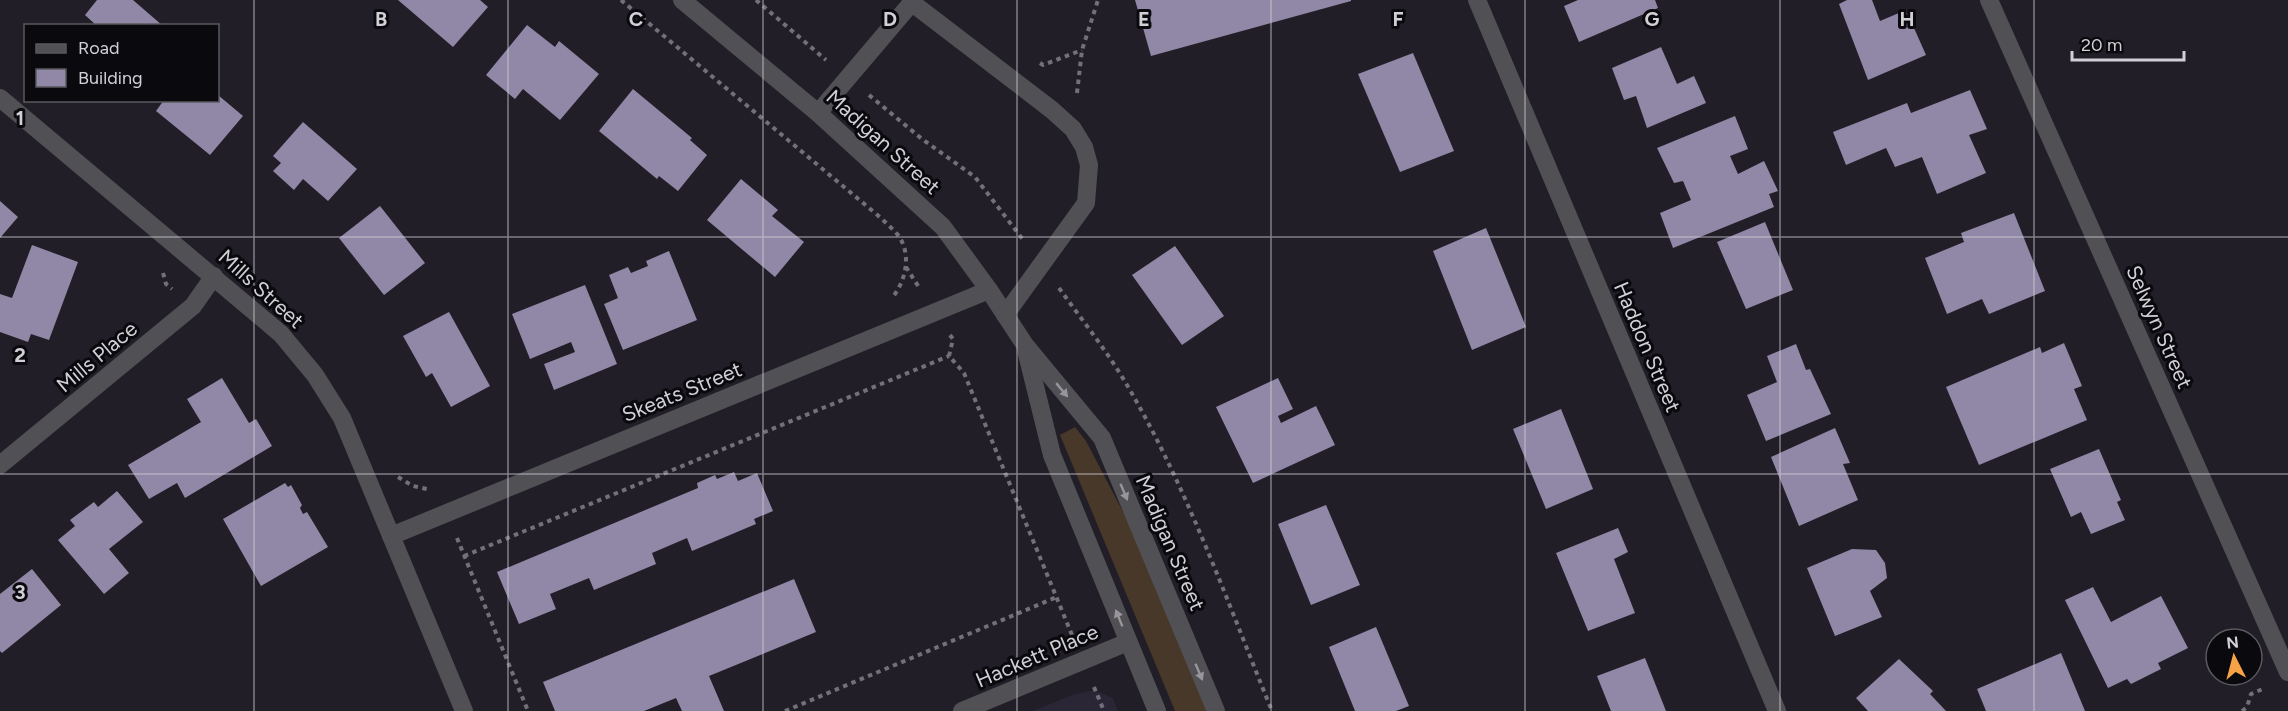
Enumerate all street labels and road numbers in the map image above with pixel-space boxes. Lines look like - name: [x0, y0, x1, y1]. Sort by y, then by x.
- street label: Madigan Street: [821, 84, 945, 199]
- street label: Mills Street: [214, 244, 309, 333]
- street label: Selwyn Street: [2121, 261, 2198, 392]
- street label: Haddon Street: [1609, 278, 1686, 416]
- street label: Mills Place: [51, 316, 142, 397]
- street label: Skeats Street: [618, 356, 745, 427]
- street label: Madigan Street: [1131, 471, 1210, 614]
- street label: Hackett Place: [972, 619, 1102, 693]

